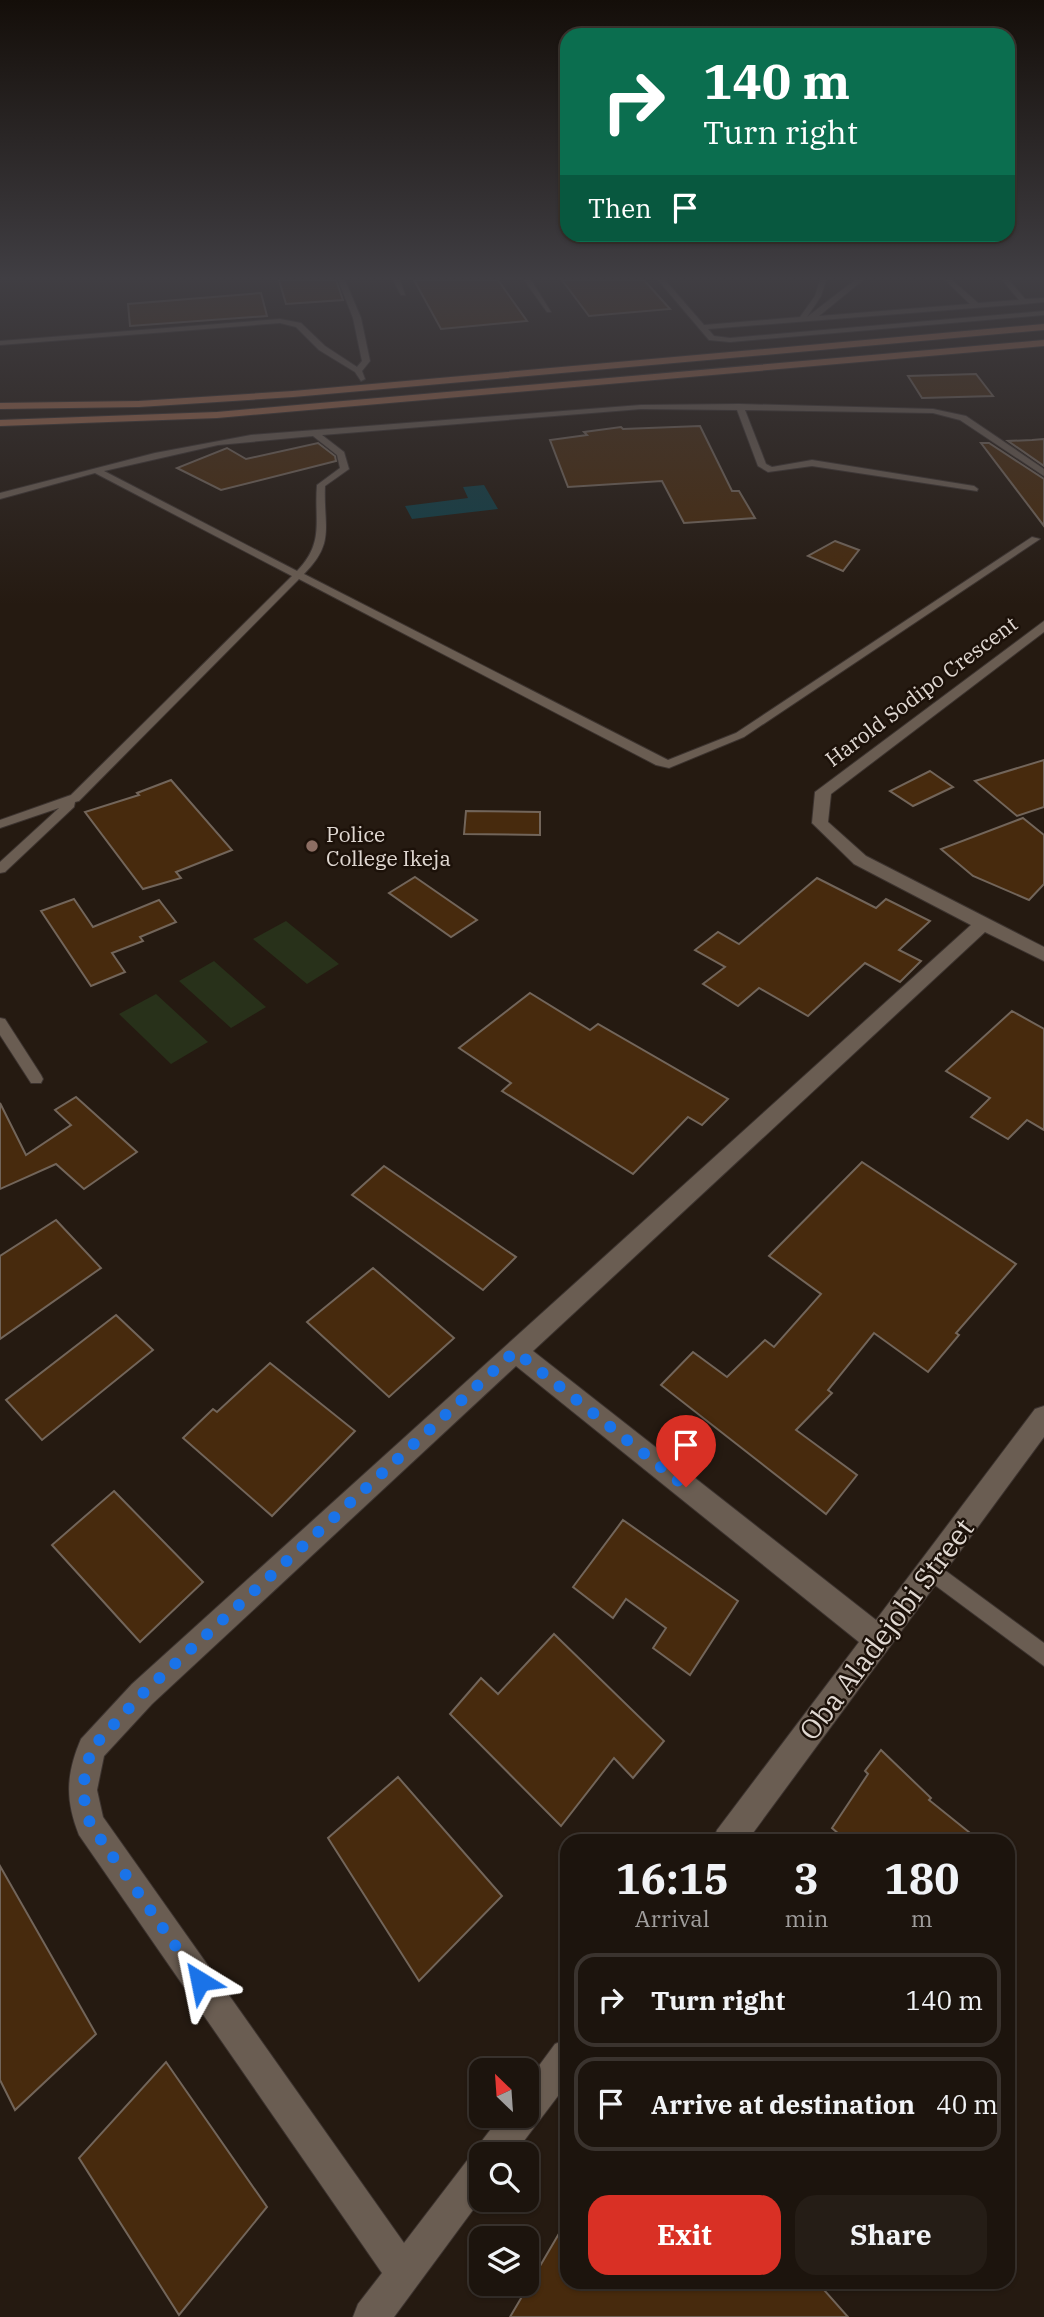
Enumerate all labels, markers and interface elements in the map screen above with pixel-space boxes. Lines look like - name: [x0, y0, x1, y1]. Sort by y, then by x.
- text: 140 m: [703, 49, 850, 112]
- icon: right: [588, 56, 679, 147]
- text: Turn right: [703, 111, 858, 153]
- icon: arrive: [666, 189, 704, 227]
- text: Then: [588, 191, 652, 225]
- street label: Harold Sodipo Crescent: [819, 610, 1023, 772]
- place label: Police College Ikeja: [326, 820, 451, 872]
- marker: Police College Ikeja: [304, 838, 320, 854]
- pin: [656, 1415, 716, 1487]
- icon: arrive: [667, 1426, 705, 1464]
- street label: Oba Aladejobi Street: [790, 1511, 982, 1747]
- text: 16:15: [615, 1851, 729, 1906]
- text: 3: [794, 1851, 819, 1906]
- text: 180: [884, 1851, 959, 1906]
- text: Arrival: [635, 1903, 710, 1933]
- text: min: [785, 1903, 828, 1933]
- text: m: [911, 1903, 933, 1933]
- position arrow: [163, 1944, 237, 2018]
- icon: right: [592, 1981, 630, 2019]
- text: Turn right: [651, 1983, 785, 2017]
- text: 140 m: [905, 1983, 983, 2017]
- north arrow: [469, 2058, 539, 2128]
- map controls: [469, 2058, 539, 2296]
- icon: arrive: [592, 2085, 630, 2123]
- text: Arrive at destination: [651, 2087, 915, 2121]
- text: 40 m: [936, 2087, 998, 2121]
- button: search: [469, 2142, 539, 2212]
- button: Exit: [588, 2195, 781, 2275]
- button: Share: [795, 2195, 987, 2275]
- button: layers: [469, 2226, 539, 2296]

